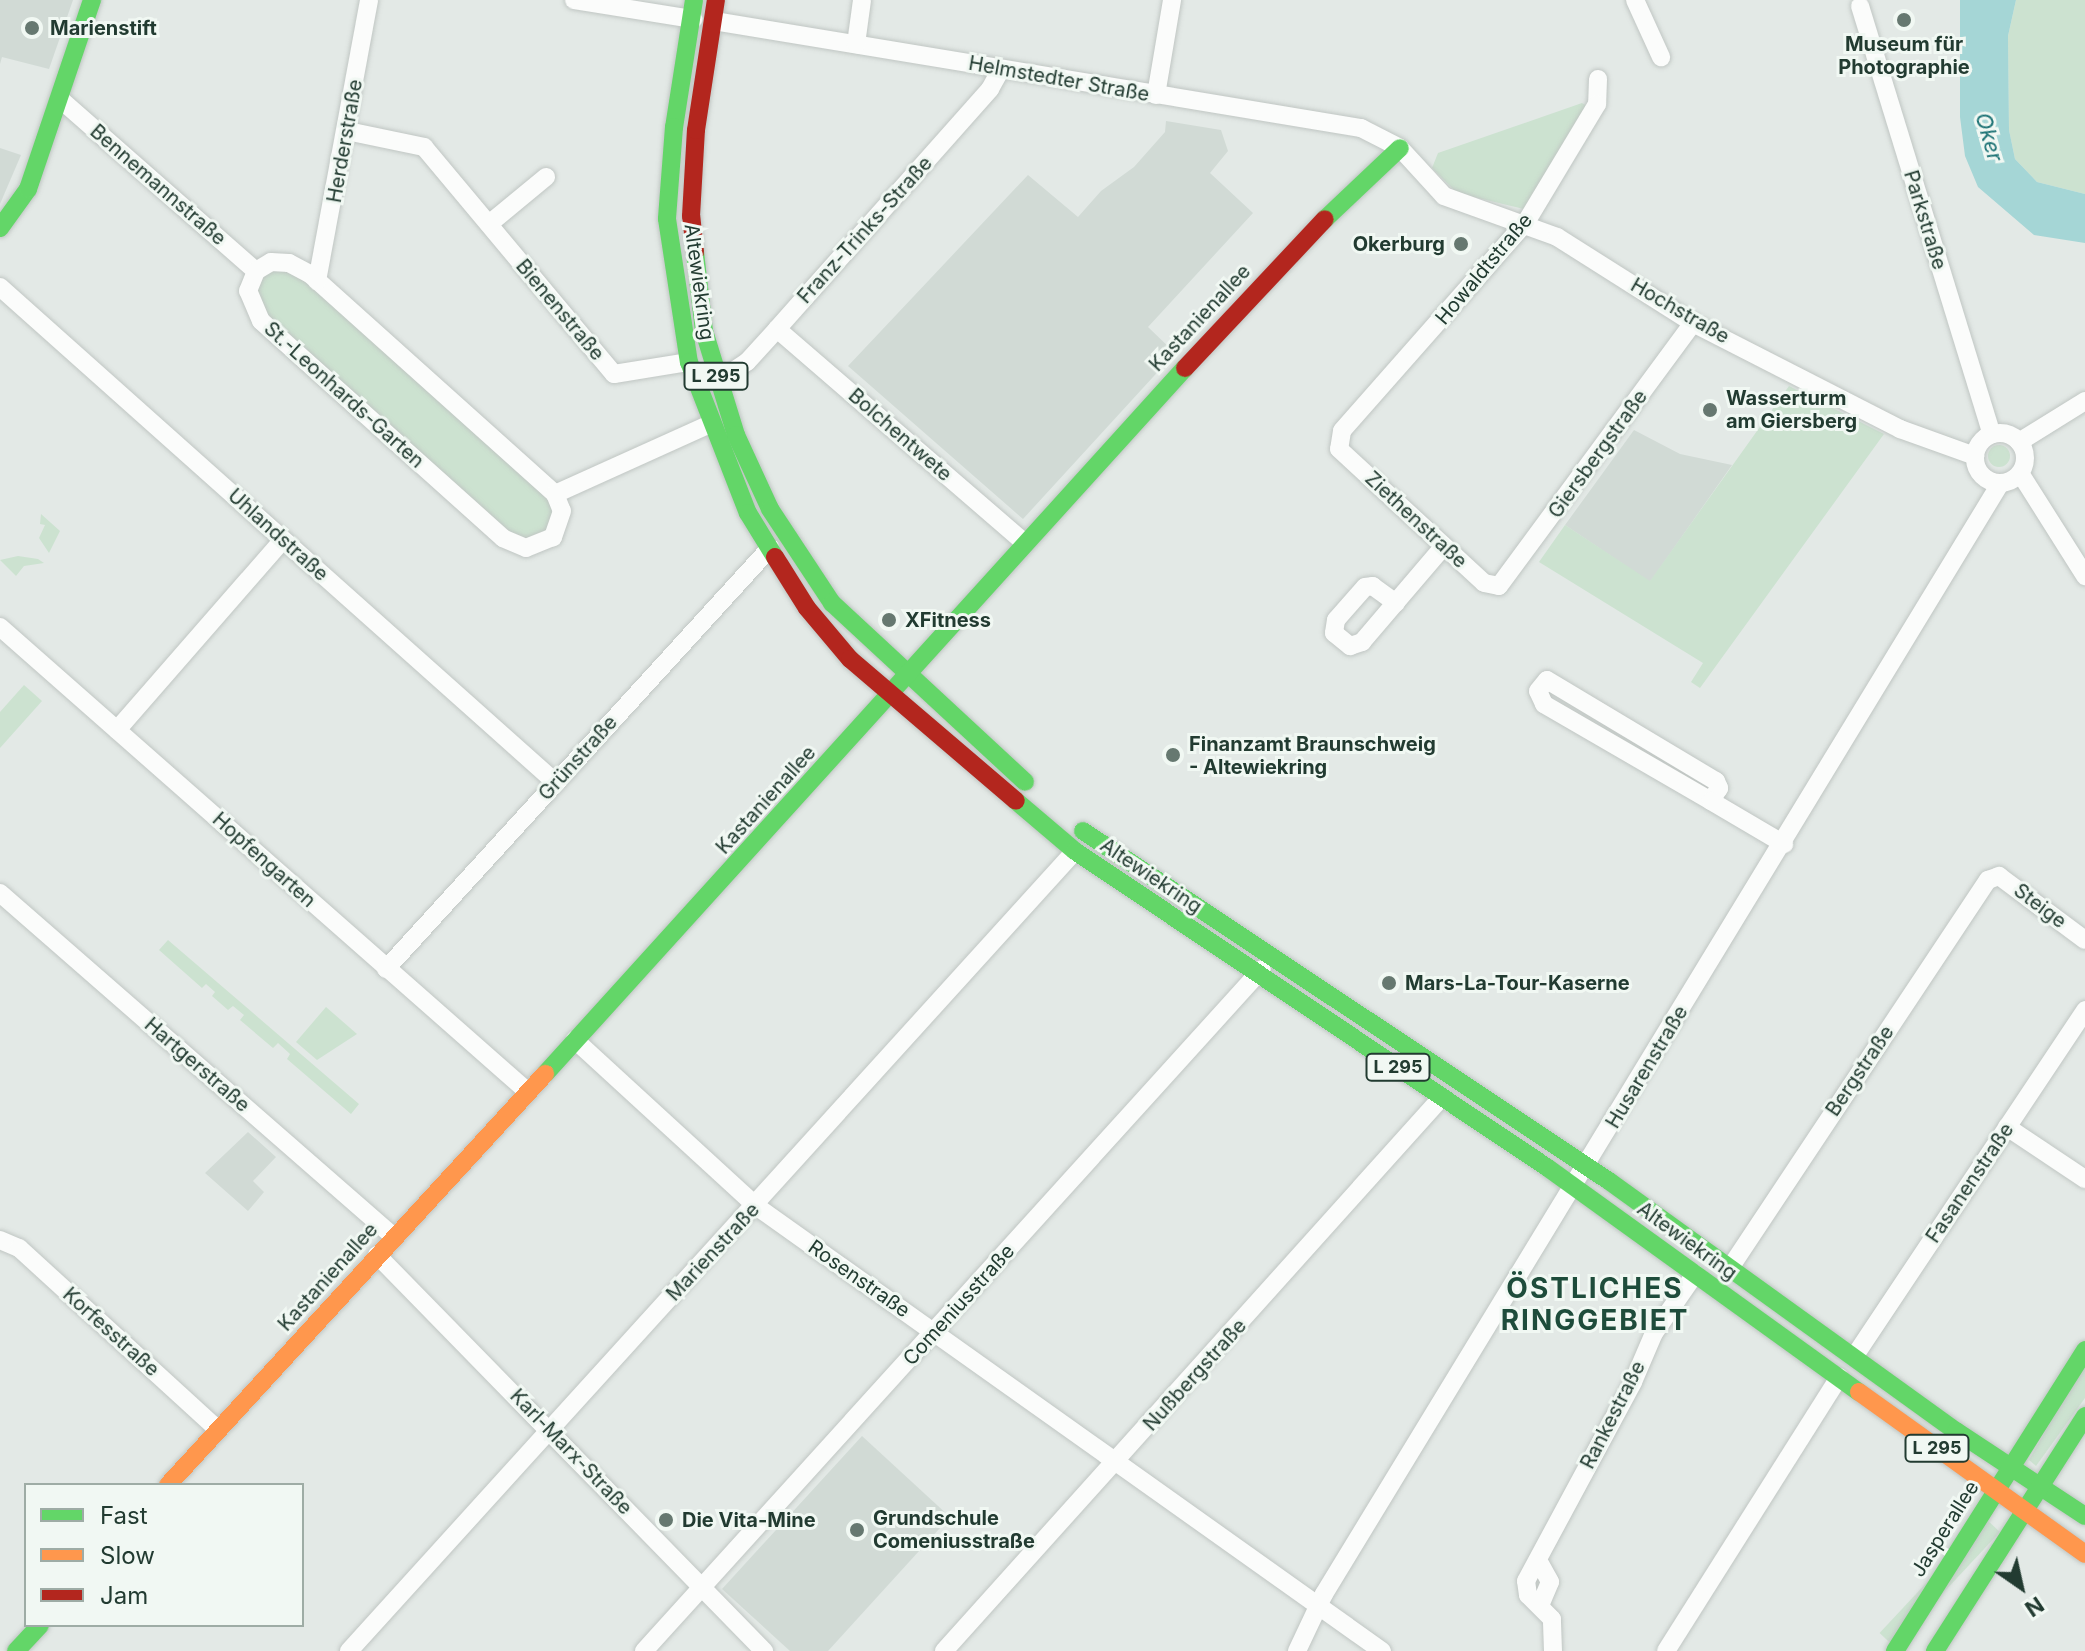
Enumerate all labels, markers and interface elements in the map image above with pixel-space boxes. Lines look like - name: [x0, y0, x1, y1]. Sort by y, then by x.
- marker: Museum für Photographie: [1895, 11, 1913, 29]
- place label: Marienstift: [50, 16, 157, 40]
- marker: Marienstift: [21, 17, 43, 39]
- place label: Museum für Photographie: [1838, 32, 1970, 79]
- street label: Helmstedter Straße: [967, 51, 1151, 107]
- street label: Herderstraße: [322, 77, 368, 205]
- water label: Oker: [1970, 110, 2008, 164]
- street label: Bennemannstraße: [85, 119, 231, 251]
- street label: Franz-Trinks-Straße: [793, 151, 937, 309]
- street label: Parkstraße: [1899, 167, 1951, 273]
- street label: Howaldtstraße: [1431, 209, 1537, 329]
- street label: Altewiekring: [679, 222, 719, 342]
- place label: Okerburg: [1353, 232, 1445, 256]
- marker: Okerburg: [1452, 235, 1470, 253]
- street label: Bienenstraße: [511, 255, 609, 365]
- street label: Kastanienallee: [1144, 260, 1256, 376]
- street label: Hochstraße: [1626, 273, 1734, 349]
- street label: St.-Leonhards-Garten: [259, 317, 429, 473]
- road number: L 295: [682, 362, 750, 390]
- street label: Bolchentwete: [843, 384, 957, 486]
- street label: Giersbergstraße: [1543, 385, 1653, 523]
- place label: Wasserturm am Giersberg: [1726, 386, 1857, 433]
- marker: Wasserturm am Giersberg: [1701, 401, 1719, 419]
- street label: Ziethenstraße: [1360, 467, 1472, 573]
- street label: Uhlandstraße: [223, 484, 333, 586]
- place label: XFitness: [905, 608, 991, 632]
- marker: XFitness: [880, 611, 898, 629]
- street label: Grünstraße: [534, 711, 622, 805]
- place label: Finanzamt Braunschweig - Altewiekring: [1189, 732, 1436, 779]
- street label: Kastanienallee: [711, 741, 821, 859]
- marker: Finanzamt Braunschweig - Altewiekring: [1164, 746, 1182, 764]
- street label: Hopfengarten: [207, 807, 321, 913]
- street label: Altewiekring: [1096, 833, 1206, 919]
- street label: Steige: [2009, 878, 2071, 934]
- place label: Mars-La-Tour-Kaserne: [1405, 971, 1630, 995]
- marker: Mars-La-Tour-Kaserne: [1380, 974, 1398, 992]
- street label: Husarenstraße: [1601, 1001, 1693, 1133]
- street label: Hartgerstraße: [139, 1013, 255, 1117]
- street label: Bergstraße: [1821, 1021, 1899, 1121]
- road number: L 295: [1364, 1053, 1432, 1081]
- street label: Fasanenstraße: [1921, 1118, 2019, 1248]
- street label: Altewiekring: [1633, 1197, 1741, 1285]
- street label: Marienstraße: [661, 1198, 765, 1306]
- street label: Kastanienallee: [273, 1218, 383, 1336]
- street label: Rosenstraße: [804, 1235, 914, 1323]
- street label: Comeniusstraße: [898, 1240, 1020, 1370]
- district label: ÖSTLICHES RINGGEBIET: [1501, 1271, 1689, 1337]
- street label: Korfesstraße: [58, 1282, 164, 1382]
- street label: Nußbergstraße: [1138, 1314, 1252, 1436]
- street label: Rankestraße: [1576, 1357, 1650, 1473]
- street label: Karl-Marx-Straße: [505, 1384, 637, 1520]
- road number: L 295: [1903, 1434, 1971, 1462]
- street label: Jasperallee: [1906, 1476, 1984, 1582]
- legend: [24, 1483, 304, 1627]
- text: Fast: [100, 1501, 148, 1530]
- place label: Grundschule Comeniusstraße: [873, 1506, 1035, 1553]
- place label: Die Vita-Mine: [682, 1508, 816, 1532]
- marker: Die Vita-Mine: [657, 1511, 675, 1529]
- marker: Grundschule Comeniusstraße: [848, 1521, 866, 1539]
- text: Slow: [100, 1541, 155, 1570]
- north arrow: [1981, 1547, 2061, 1627]
- text: Jam: [100, 1581, 148, 1610]
- text: N: [2020, 1591, 2049, 1622]

